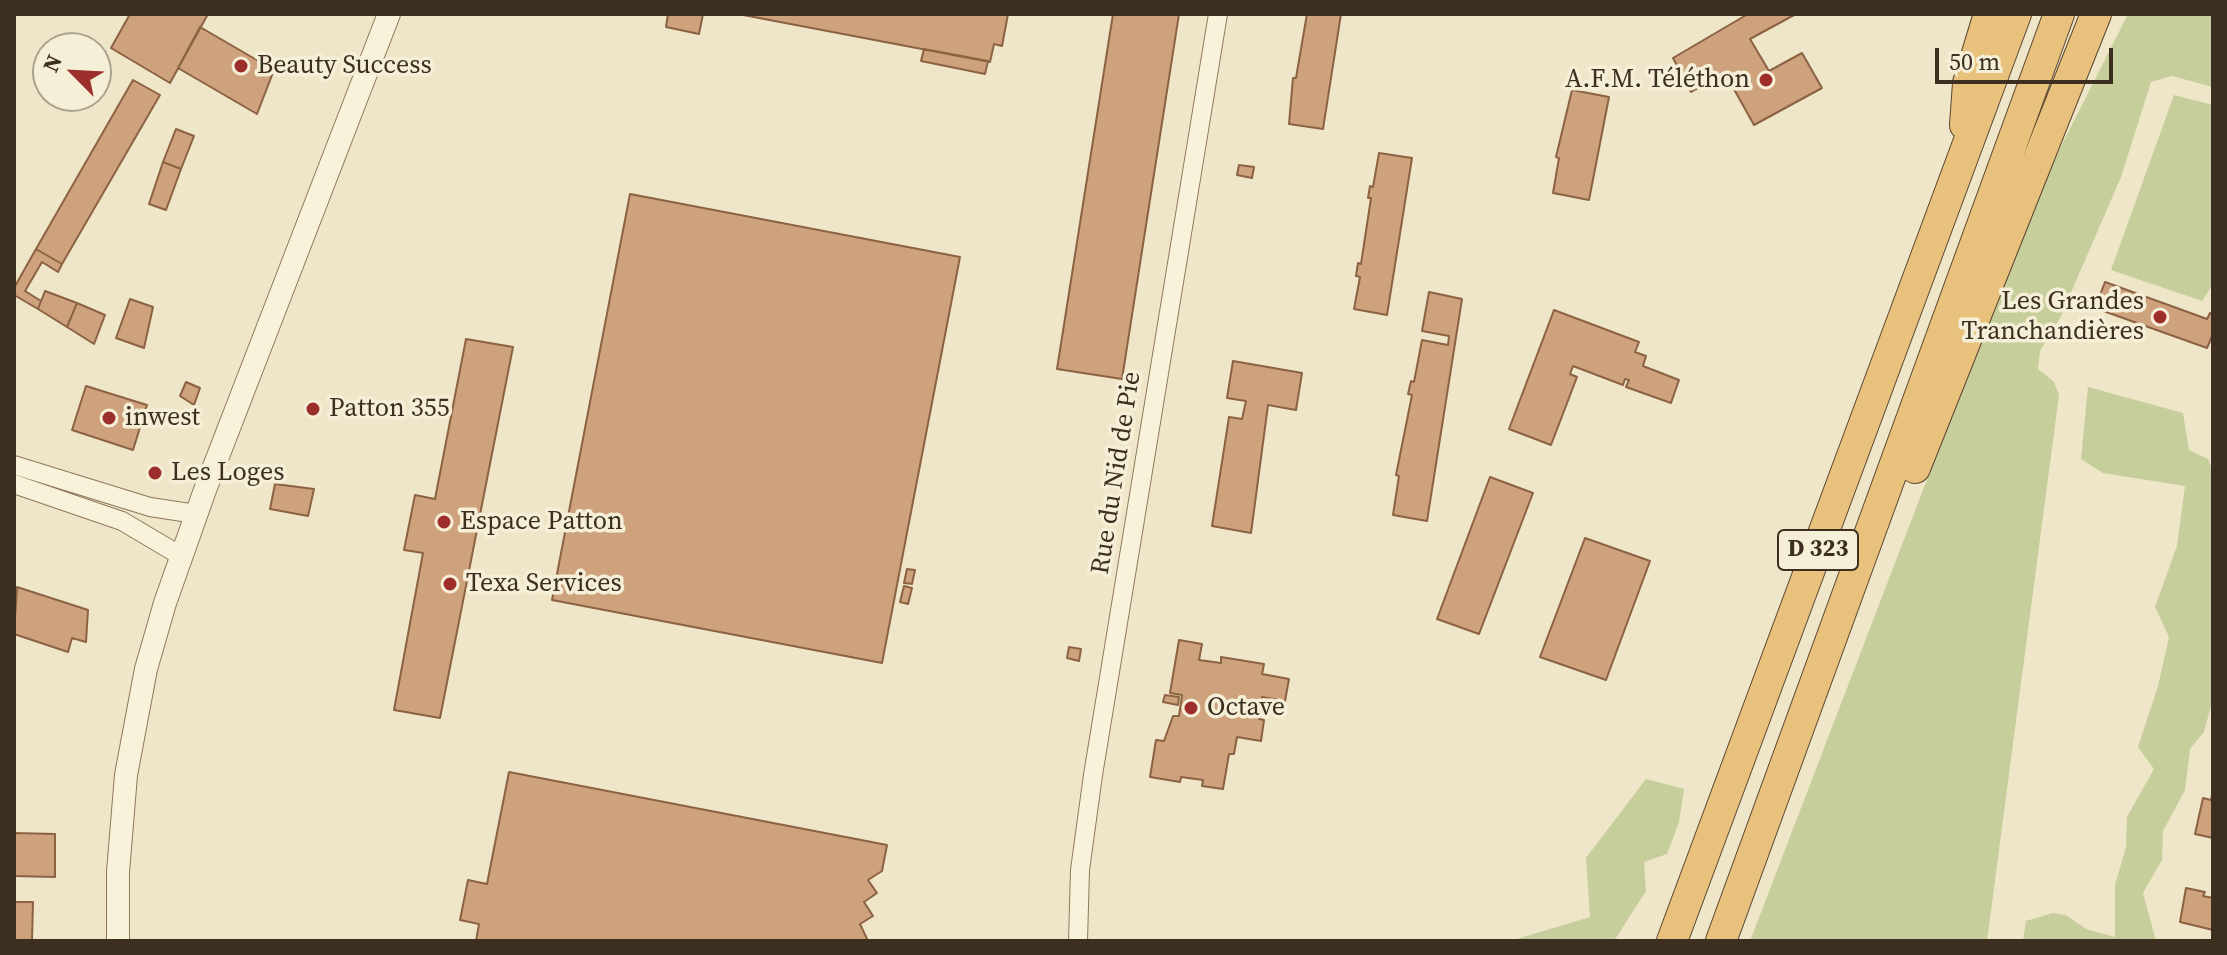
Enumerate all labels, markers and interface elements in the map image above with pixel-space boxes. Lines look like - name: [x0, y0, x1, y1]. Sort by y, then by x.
- north arrow: [32, 32, 112, 112]
- scale bar: [1939, 32, 2117, 82]
- text: 50 m: [1949, 45, 2000, 78]
- text: N: [35, 50, 69, 76]
- place label: Beauty Success: [257, 50, 432, 82]
- marker: Beauty Success: [232, 57, 250, 75]
- place label: A.F.M. Téléthon: [1565, 64, 1750, 96]
- marker: A.F.M. Téléthon: [1757, 71, 1775, 89]
- place label: Les Grandes Tranchandières: [1962, 286, 2144, 348]
- marker: Les Grandes Tranchandières: [2151, 308, 2169, 326]
- street label: Rue du Nid de Pie: [1086, 369, 1148, 577]
- place label: Patton 355: [329, 393, 450, 425]
- marker: Patton 355: [304, 400, 322, 418]
- place label: inwest: [125, 402, 200, 434]
- marker: inwest: [100, 409, 118, 427]
- place label: Les Loges: [171, 457, 285, 489]
- marker: Les Loges: [146, 464, 164, 482]
- place label: Espace Patton: [460, 506, 623, 538]
- marker: Espace Patton: [435, 513, 453, 531]
- road number: D 323: [1778, 530, 1858, 570]
- place label: Texa Services: [466, 568, 622, 600]
- marker: Texa Services: [441, 575, 459, 593]
- place label: Octave: [1207, 692, 1285, 724]
- marker: Octave: [1182, 699, 1200, 717]

